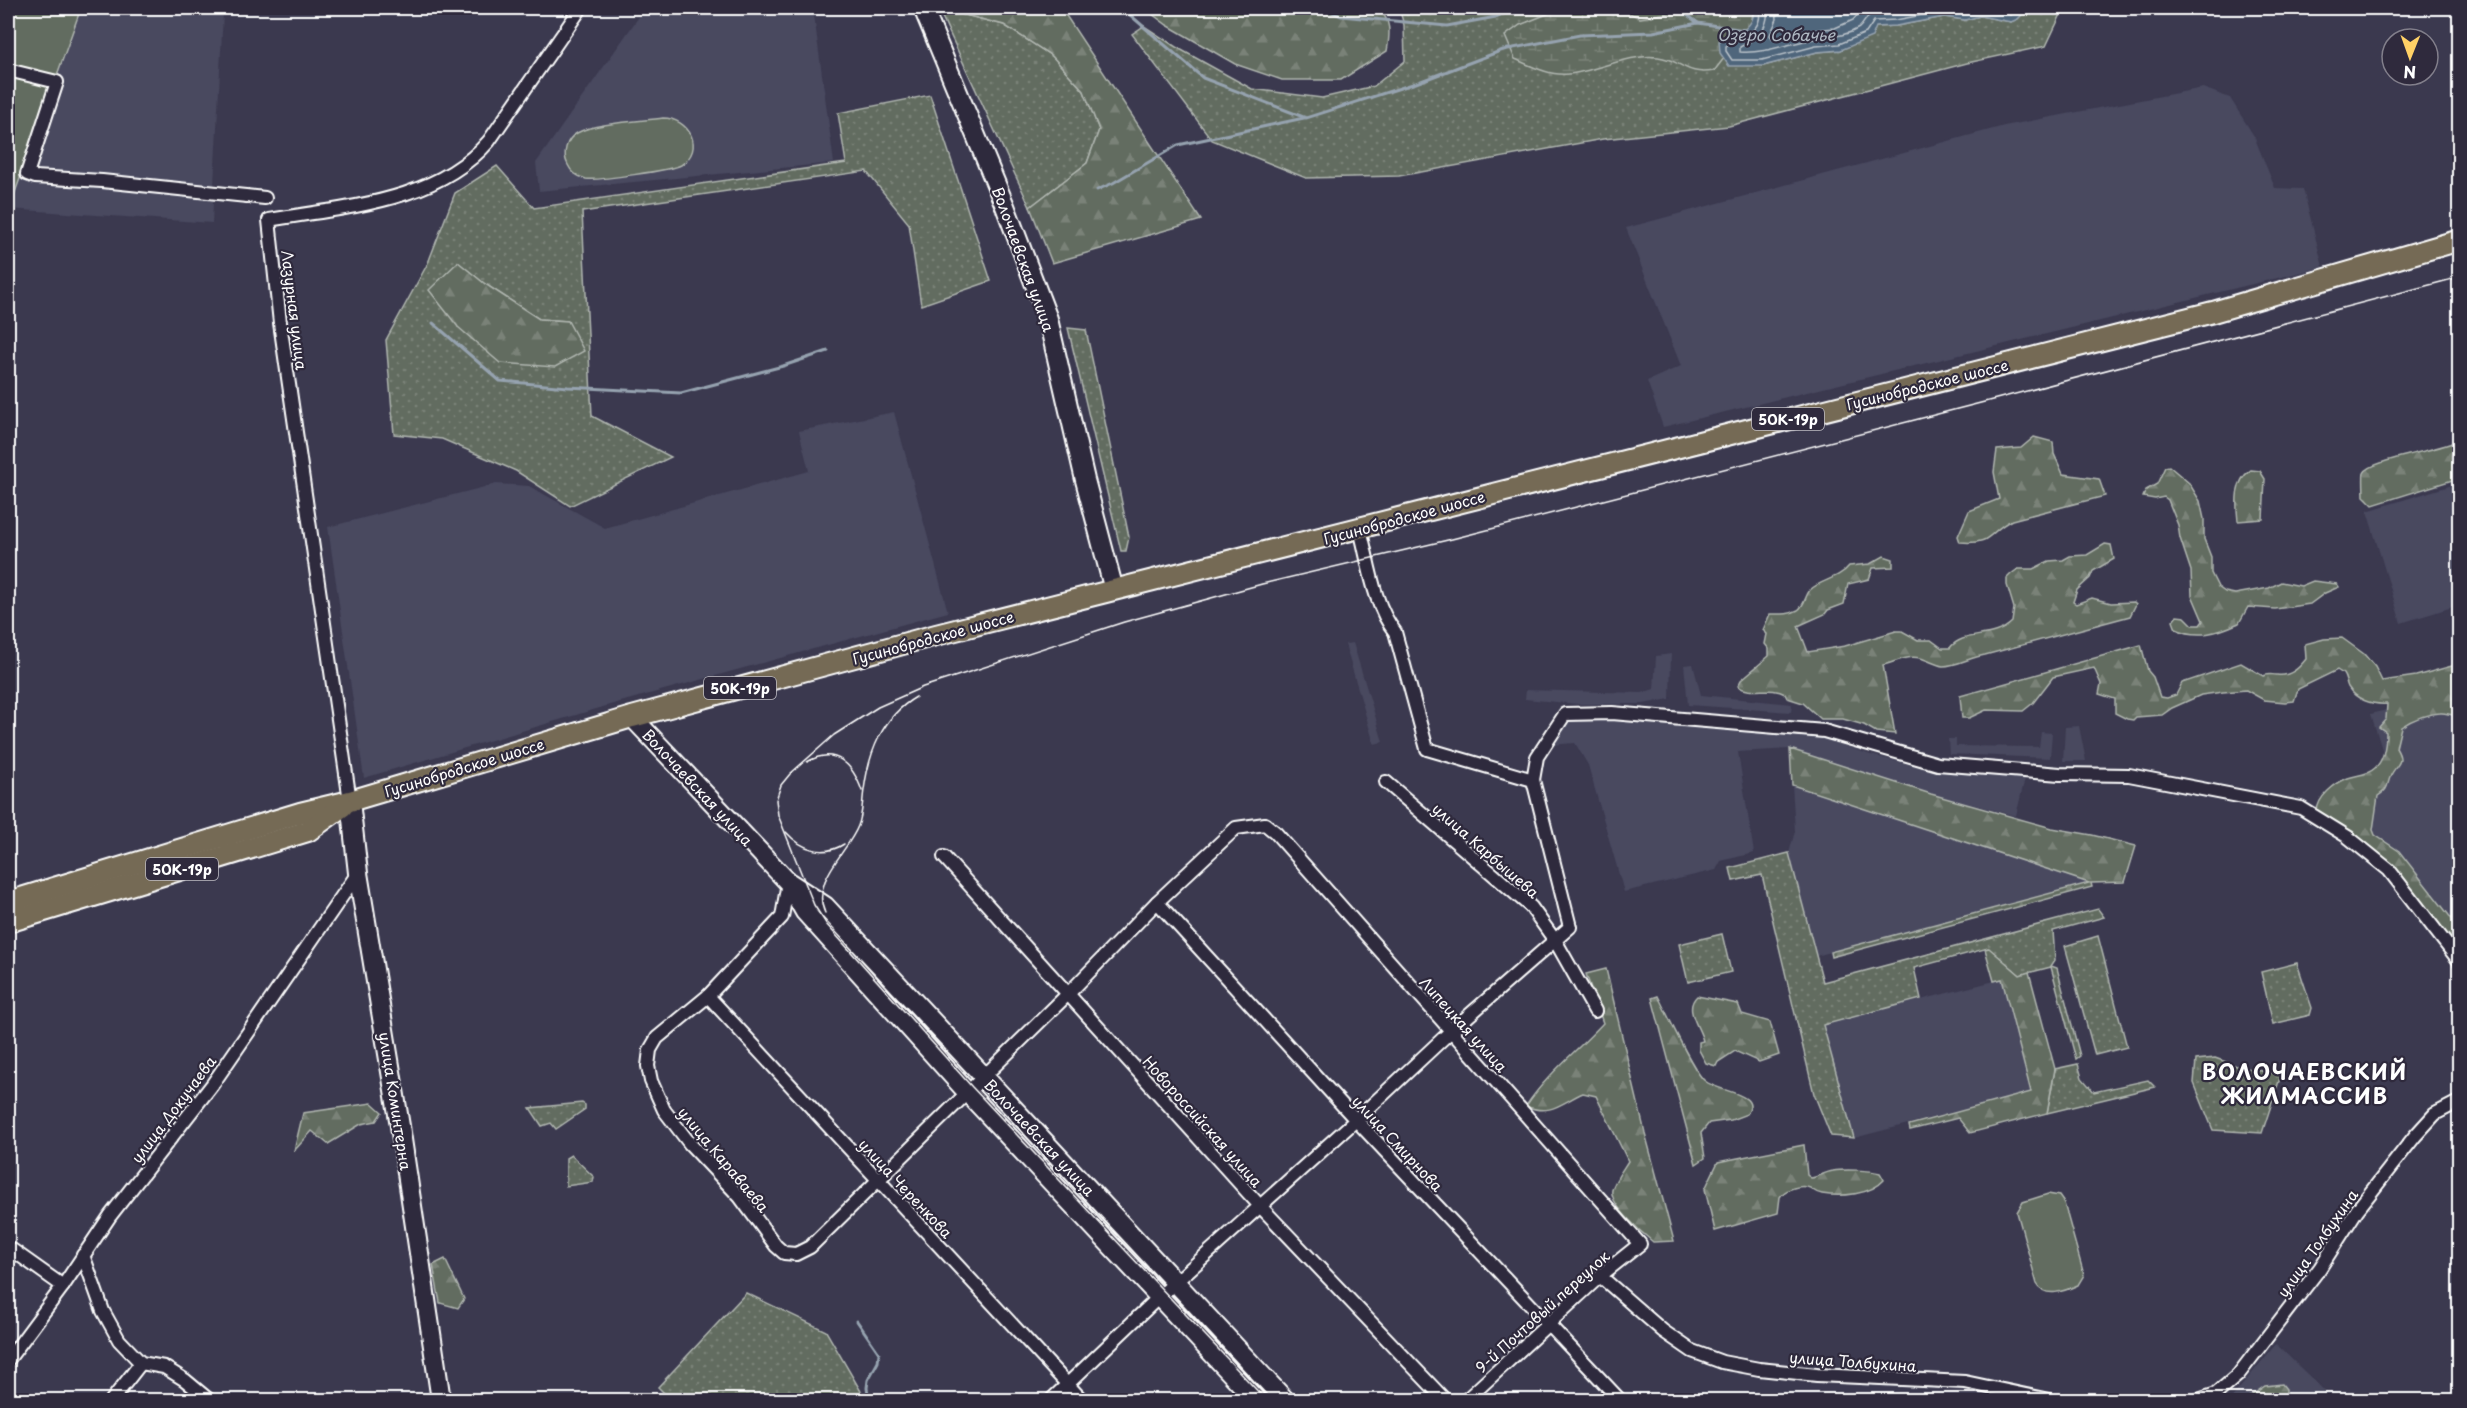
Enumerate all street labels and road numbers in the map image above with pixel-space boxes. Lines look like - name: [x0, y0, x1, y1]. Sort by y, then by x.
- street label: Волочаевская улица: [987, 183, 1061, 335]
- street label: Лазурная улица: [276, 249, 314, 372]
- street label: Гусинобродское шоссе: [1844, 353, 2011, 415]
- road number: 50К-19р: [1752, 408, 1824, 430]
- street label: Гусинобродское шоссе: [1321, 484, 1487, 550]
- street label: Гусинобродское шоссе: [850, 604, 1016, 670]
- road number: 50К-19р: [704, 677, 776, 699]
- street label: Волочаевская улица: [637, 723, 759, 851]
- street label: Гусинобродское шоссе: [381, 732, 547, 802]
- street label: улица Карбышева: [1427, 797, 1545, 904]
- road number: 50К-19р: [146, 858, 218, 880]
- street label: Липецкая улица: [1415, 971, 1514, 1077]
- street label: улица Коминтерна: [374, 1030, 418, 1172]
- street label: улица Докучаева: [125, 1050, 222, 1168]
- street label: Новороссийская улица: [1138, 1050, 1269, 1192]
- street label: Волочаевская улица: [979, 1073, 1101, 1201]
- street label: улица Смирнова: [1347, 1090, 1449, 1197]
- street label: улица Караваева: [673, 1101, 776, 1217]
- street label: улица Черенкова: [854, 1133, 959, 1244]
- street label: улица Толбухина: [2271, 1184, 2363, 1302]
- street label: 9-й Почтовый переулок: [1470, 1244, 1614, 1378]
- street label: улица Толбухина: [1789, 1345, 1918, 1377]

